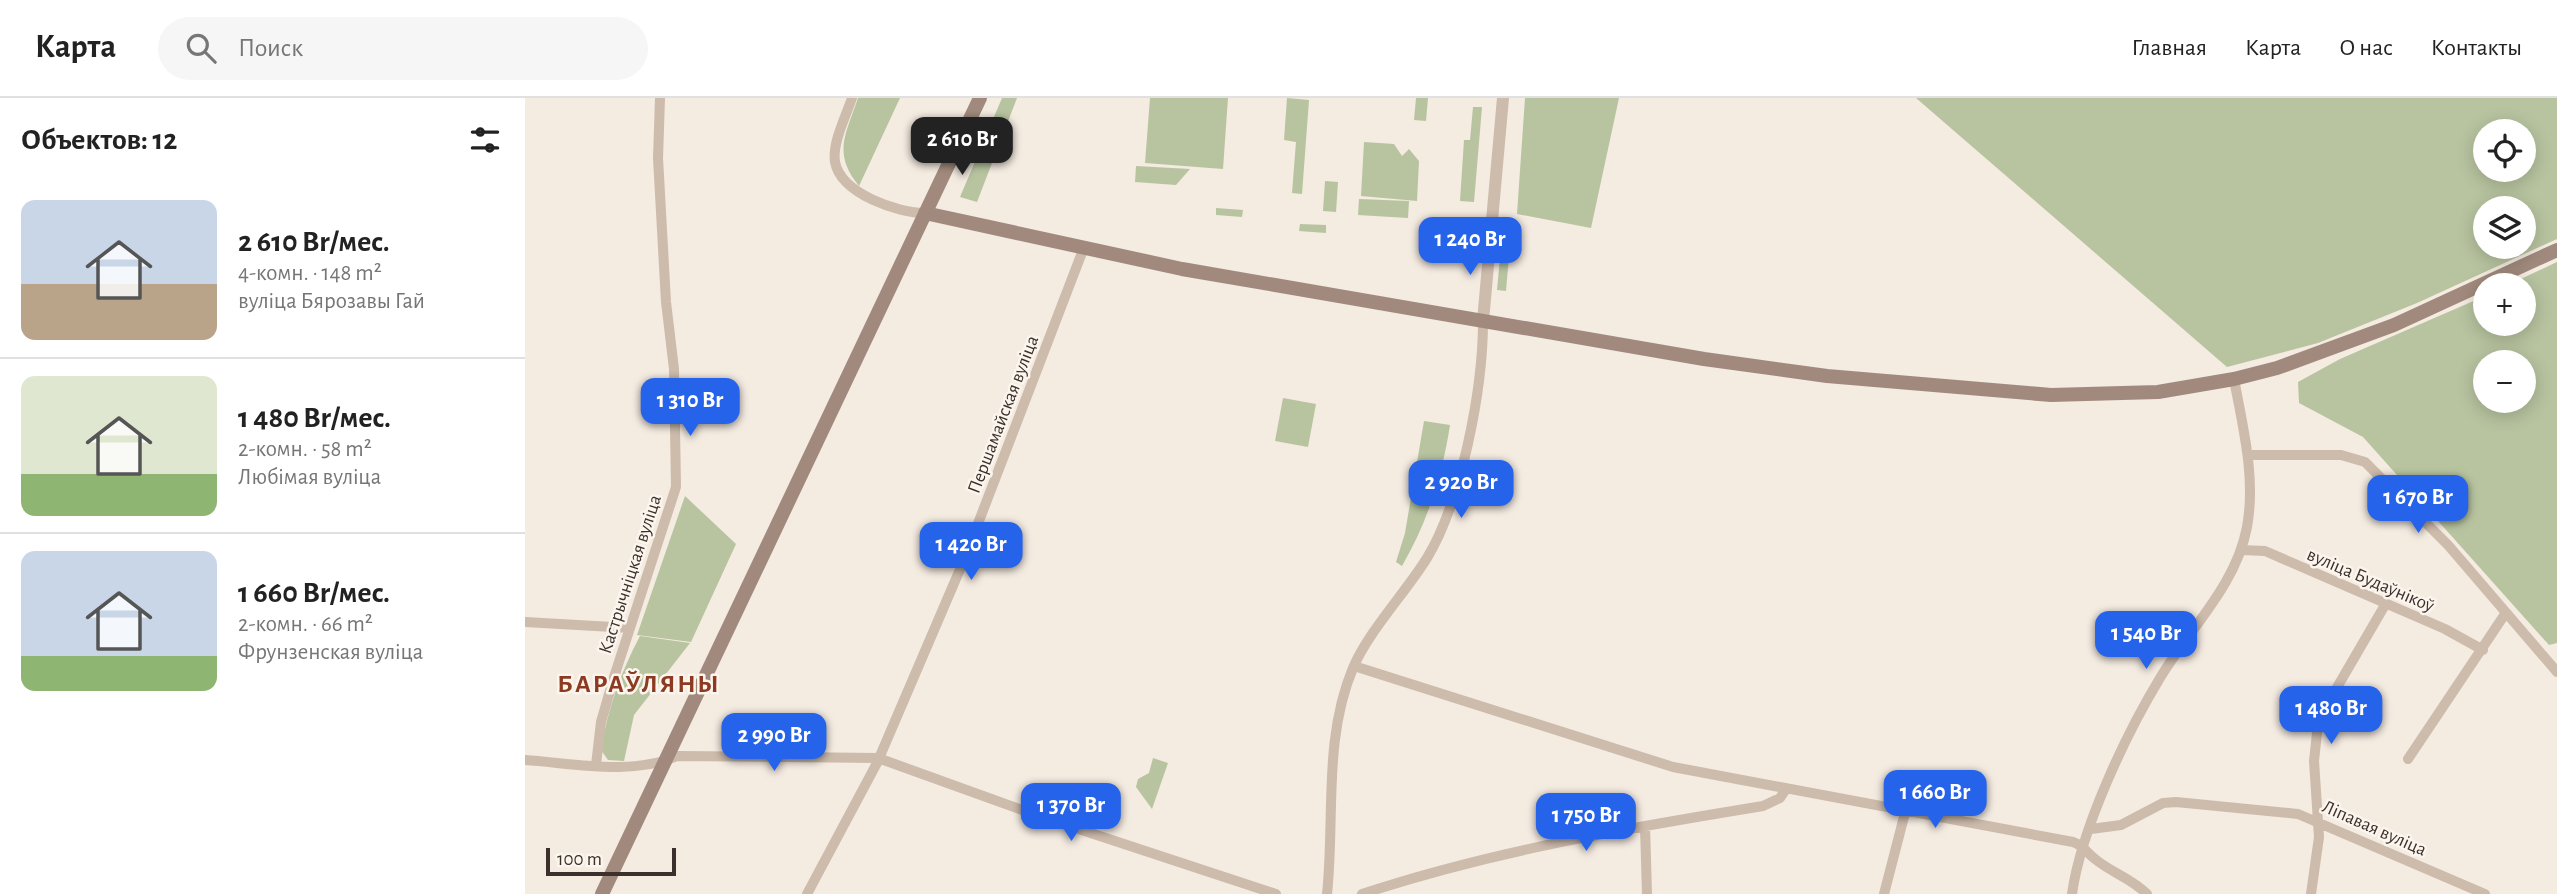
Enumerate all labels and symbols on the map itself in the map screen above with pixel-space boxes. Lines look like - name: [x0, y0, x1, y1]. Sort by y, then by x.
- pin: 2 610 Br: [890, 118, 1034, 177]
- pin: 1 240 Br: [1398, 218, 1542, 277]
- street label: Першамайская вуліца: [965, 333, 1042, 496]
- pin: 1 310 Br: [618, 378, 762, 438]
- pin: 2 920 Br: [1389, 460, 1533, 520]
- pin: 1 670 Br: [2346, 476, 2490, 535]
- street label: Кастрычніцкая вуліца: [596, 492, 665, 656]
- pin: 1 420 Br: [899, 522, 1043, 582]
- street label: вуліца Будаўнікоў: [2304, 545, 2437, 616]
- pin: 1 540 Br: [2074, 612, 2218, 671]
- district label: БАРАЎЛЯНЫ: [557, 670, 721, 697]
- pin: 1 480 Br: [2259, 686, 2403, 746]
- pin: 2 990 Br: [702, 714, 846, 773]
- pin: 1 660 Br: [1863, 770, 2007, 830]
- pin: 1 370 Br: [999, 784, 1143, 843]
- pin: 1 750 Br: [1514, 794, 1658, 853]
- street label: Ліпавая вуліца: [2319, 797, 2430, 860]
- scale bar: [546, 845, 675, 877]

